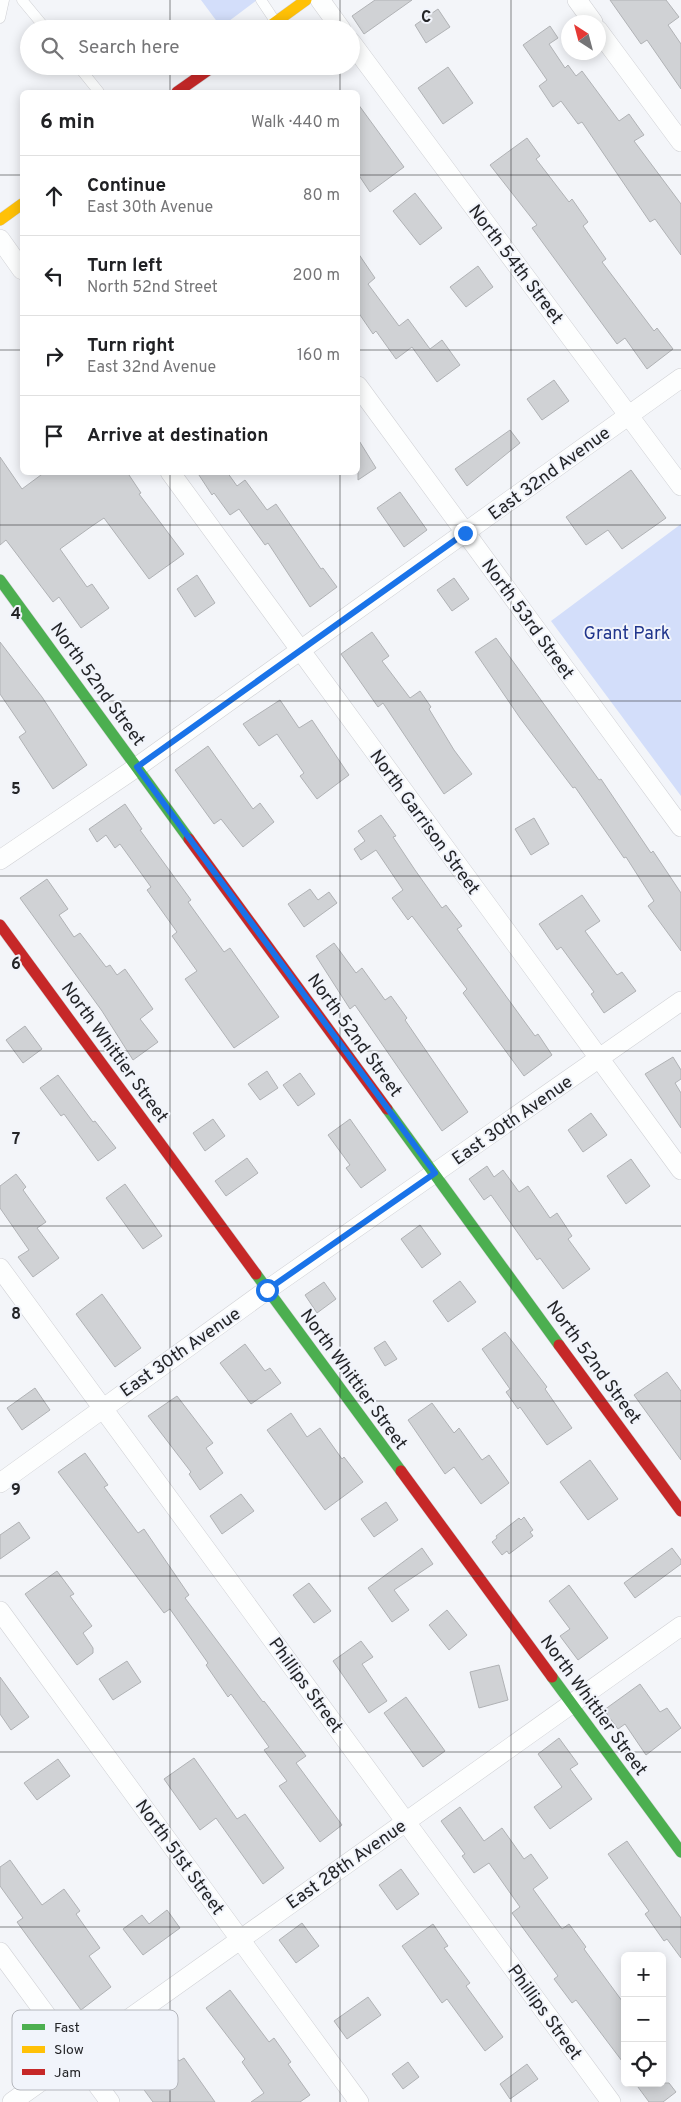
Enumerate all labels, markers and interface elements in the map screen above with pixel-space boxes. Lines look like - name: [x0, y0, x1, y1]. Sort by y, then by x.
- text: C: [421, 8, 431, 28]
- north arrow: [561, 15, 606, 60]
- search box: [20, 20, 360, 75]
- icon: search: [38, 34, 66, 62]
- text: Search here: [78, 36, 180, 60]
- text: 6 min: [40, 109, 95, 136]
- text: Walk · 440 m: [251, 113, 340, 133]
- text: Continue: [87, 174, 166, 198]
- icon: ahead: [40, 182, 68, 210]
- text: 80 m: [303, 186, 340, 206]
- text: East 30th Avenue: [87, 198, 213, 218]
- street label: North 54th Street: [462, 201, 567, 329]
- text: Turn left: [87, 254, 163, 278]
- icon: left: [40, 262, 68, 290]
- text: 200 m: [292, 266, 340, 286]
- text: North 52nd Street: [87, 278, 218, 298]
- text: Turn right: [87, 334, 175, 358]
- icon: right: [40, 342, 68, 370]
- text: 160 m: [297, 346, 340, 366]
- text: East 32nd Avenue: [87, 358, 216, 378]
- icon: arrive: [40, 422, 68, 450]
- street label: East 32nd Avenue: [484, 422, 615, 526]
- text: Arrive at destination: [87, 424, 268, 448]
- route end: [454, 522, 477, 545]
- street label: North 53rd Street: [475, 555, 578, 685]
- text: 4: [11, 605, 21, 625]
- street label: North 52nd Street: [44, 619, 149, 751]
- park label: Grant Park: [584, 623, 670, 646]
- street label: North Garrison Street: [364, 746, 484, 900]
- text: 5: [11, 780, 21, 800]
- text: 6: [11, 955, 21, 975]
- street label: North 52nd Street: [301, 970, 406, 1102]
- street label: North Whittier Street: [55, 978, 173, 1128]
- street label: East 30th Avenue: [448, 1071, 578, 1171]
- text: 7: [12, 1130, 20, 1150]
- route start: [256, 1279, 279, 1302]
- street label: North 52nd Street: [540, 1297, 645, 1429]
- street label: East 30th Avenue: [116, 1303, 246, 1403]
- text: 8: [11, 1305, 21, 1325]
- street label: North Whittier Street: [294, 1305, 412, 1455]
- text: 9: [11, 1481, 21, 1501]
- street label: North Whittier Street: [534, 1631, 652, 1781]
- street label: Phillips Street: [262, 1634, 347, 1738]
- street label: North 51st Street: [129, 1796, 228, 1920]
- street label: East 28th Avenue: [282, 1815, 411, 1915]
- map controls: [621, 1952, 666, 2087]
- button: +: [621, 1952, 666, 1997]
- street label: Phillips Street: [501, 1961, 586, 2065]
- button: −: [621, 1997, 666, 2042]
- legend: [12, 2010, 178, 2090]
- text: Fast: [54, 2020, 80, 2037]
- text: Slow: [54, 2042, 84, 2059]
- button: locate: [621, 2042, 666, 2087]
- text: Jam: [54, 2065, 81, 2082]

